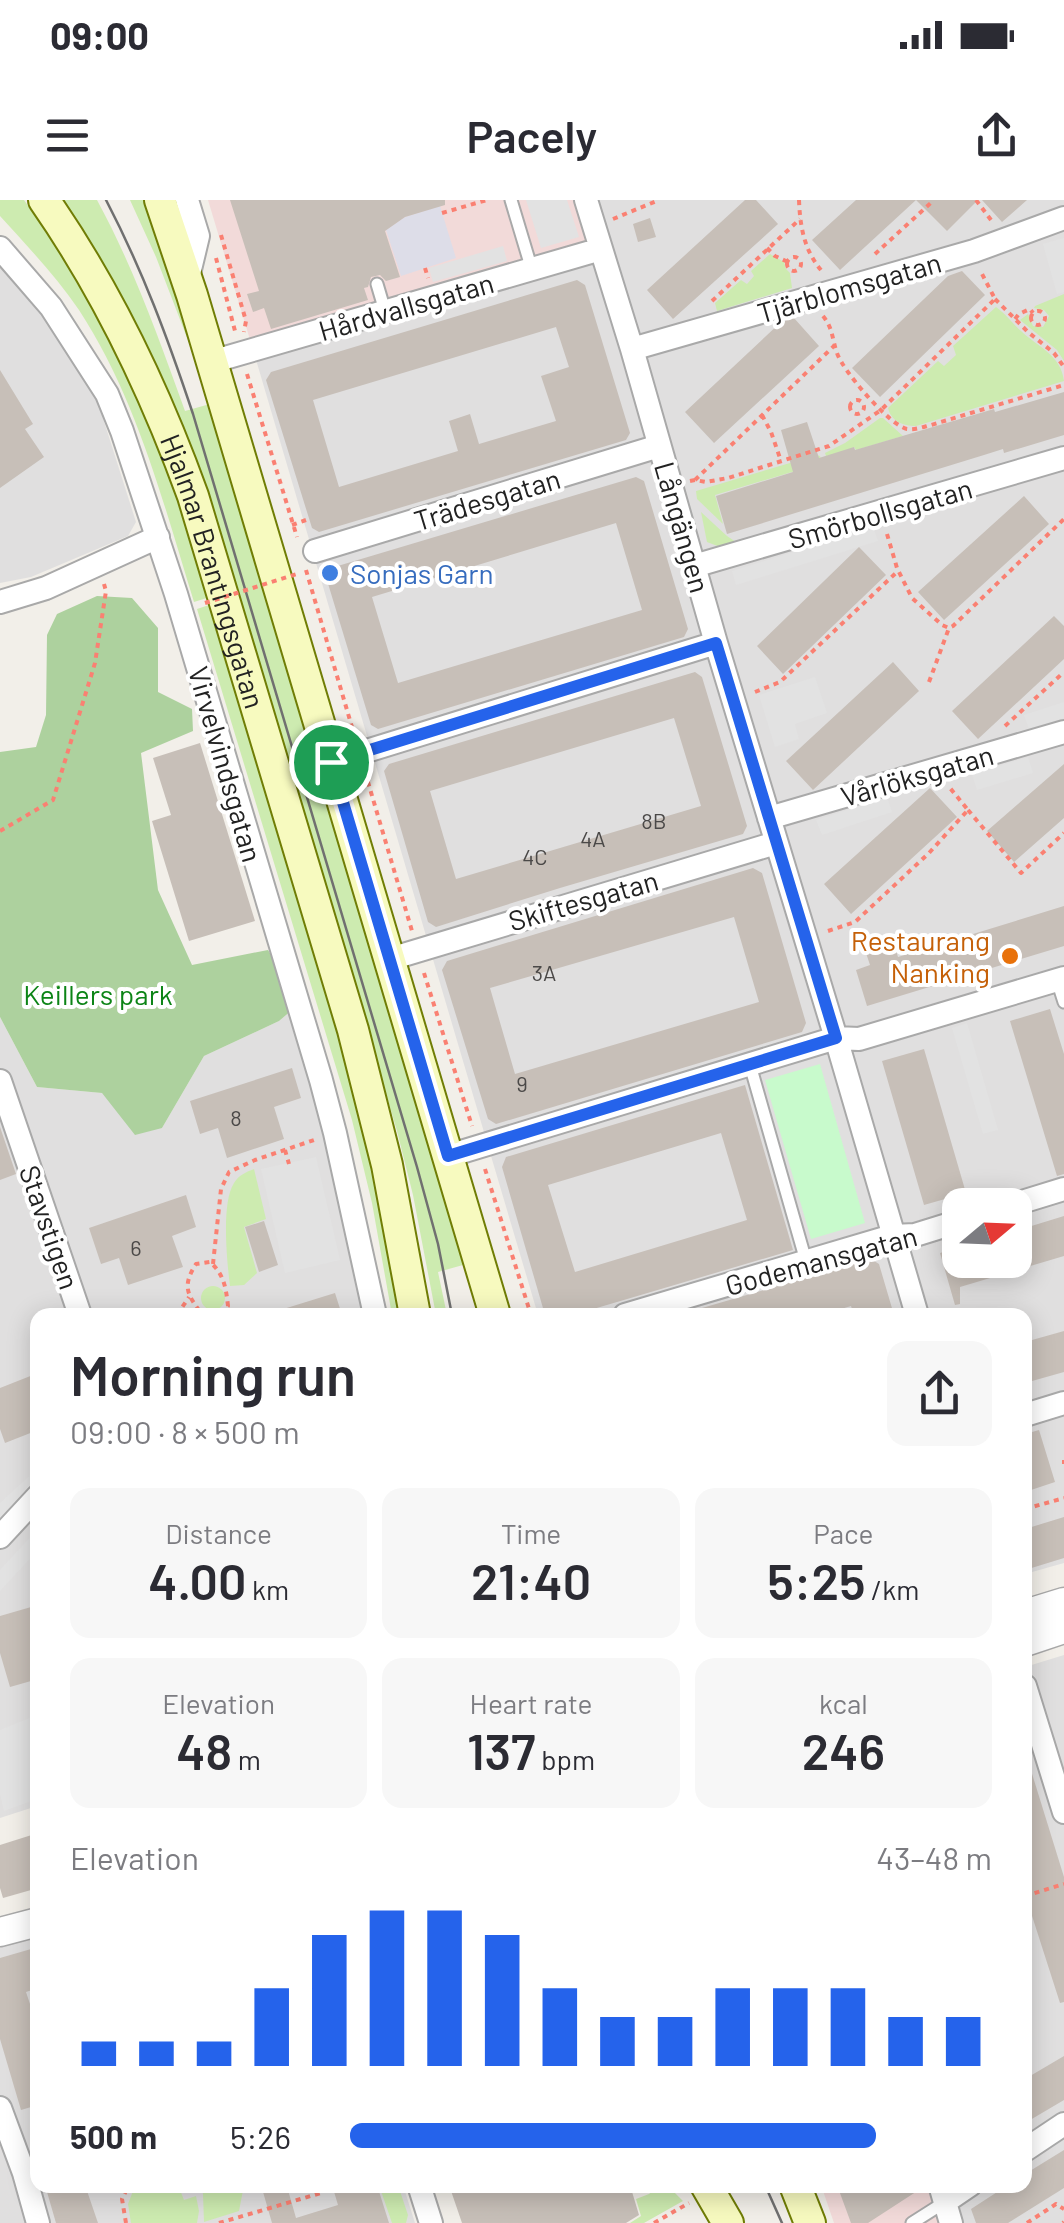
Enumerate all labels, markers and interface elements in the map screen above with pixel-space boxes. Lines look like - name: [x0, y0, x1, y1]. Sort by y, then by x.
- text: 09:00: [50, 12, 149, 58]
- icon: menu: [40, 108, 95, 163]
- text: Pacely: [467, 108, 597, 162]
- icon: share: [969, 108, 1024, 163]
- street label: Tjärblomsgatan: [753, 245, 945, 329]
- street label: Hårdvallsgatan: [315, 265, 497, 347]
- street label: Hjalmar Brantingsgatan: [154, 429, 273, 712]
- street label: Långängen: [648, 458, 718, 596]
- street label: Trädesgatan: [410, 461, 564, 537]
- street label: Smörbollsgatan: [784, 470, 976, 556]
- place label: Sonjas Garn: [350, 556, 494, 590]
- marker: Sonjas Garn: [319, 562, 341, 584]
- street label: Virvelvindsgatan: [182, 662, 270, 866]
- pin: [289, 720, 374, 805]
- icon: arrive: [304, 735, 359, 790]
- street label: Vårlöksgatan: [837, 737, 997, 813]
- house number: 8B: [641, 807, 667, 833]
- house number: 4A: [580, 825, 606, 851]
- house number: 4C: [522, 843, 548, 869]
- street label: Skiftesgatan: [504, 862, 662, 938]
- place label: Restaurang Nanking: [851, 923, 990, 989]
- marker: Restaurang Nanking: [999, 945, 1021, 967]
- house number: 3A: [532, 959, 556, 985]
- park label: Keillers park: [23, 977, 173, 1011]
- house number: 9: [516, 1070, 528, 1096]
- house number: 8: [230, 1104, 242, 1130]
- street label: Stavstigen: [13, 1161, 87, 1293]
- north arrow: [942, 1188, 1032, 1278]
- map controls: [942, 1188, 1032, 1278]
- street label: Godemansgatan: [721, 1218, 921, 1302]
- house number: 6: [130, 1234, 142, 1260]
- text: Morning run: [70, 1341, 356, 1407]
- button: share: [887, 1341, 992, 1446]
- text: 09:00 · 8 × 500 m: [70, 1412, 300, 1450]
- text: Distance: [165, 1516, 272, 1550]
- text: Time: [501, 1516, 561, 1550]
- text: Pace: [813, 1516, 873, 1550]
- text: 4.00: [148, 1550, 246, 1610]
- text: 21:40: [471, 1550, 591, 1610]
- text: 5:25: [767, 1550, 865, 1610]
- text: km: [246, 1572, 289, 1606]
- text: /km: [865, 1572, 919, 1606]
- text: Elevation: [162, 1686, 275, 1720]
- text: Heart rate: [470, 1686, 592, 1720]
- text: kcal: [819, 1686, 868, 1720]
- text: 48: [176, 1720, 232, 1780]
- text: 137: [467, 1720, 536, 1780]
- text: 246: [802, 1720, 885, 1780]
- text: m: [232, 1742, 261, 1776]
- text: bpm: [536, 1742, 595, 1776]
- text: Elevation: [70, 1838, 199, 1876]
- text: 43–48 m: [876, 1838, 992, 1876]
- text: 500 m: [70, 2117, 157, 2155]
- text: 5:26: [230, 2117, 291, 2155]

